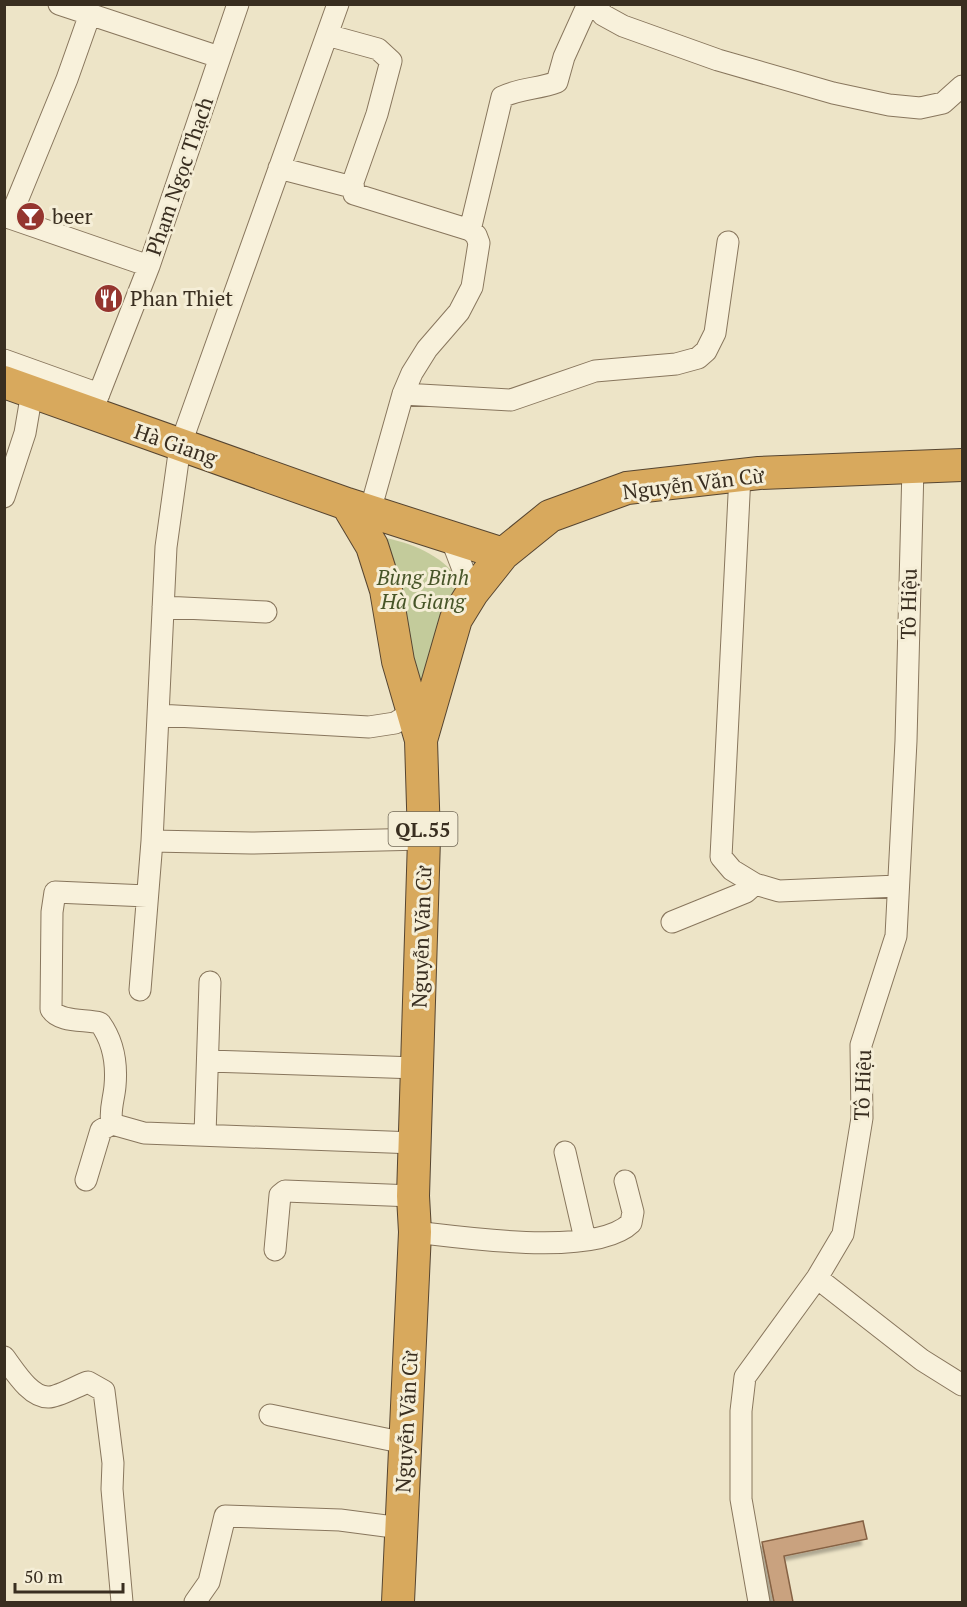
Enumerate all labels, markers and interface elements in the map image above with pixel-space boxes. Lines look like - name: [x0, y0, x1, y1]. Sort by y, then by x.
- street label: Phạm Ngọc Thạch: [139, 93, 219, 259]
- bar icon: beer: [15, 200, 47, 232]
- place label: beer: [52, 202, 93, 230]
- restaurant icon: Phan Thiet: [93, 282, 125, 314]
- place label: Phan Thiet: [130, 284, 233, 312]
- street label: Hà Giang: [131, 417, 222, 472]
- street label: Nguyễn Văn Cừ: [621, 460, 766, 506]
- park label: Bùng Binh Hà Giang: [376, 563, 469, 615]
- street label: Tô Hiệu: [893, 568, 923, 640]
- road number: QL.55: [388, 812, 458, 846]
- street label: Nguyễn Văn Cừ: [405, 865, 437, 1008]
- street label: Tô Hiệu: [847, 1049, 877, 1121]
- street label: Nguyễn Văn Cừ: [388, 1350, 424, 1494]
- scale bar: [15, 1556, 123, 1594]
- text: 50 m: [24, 1564, 64, 1588]

